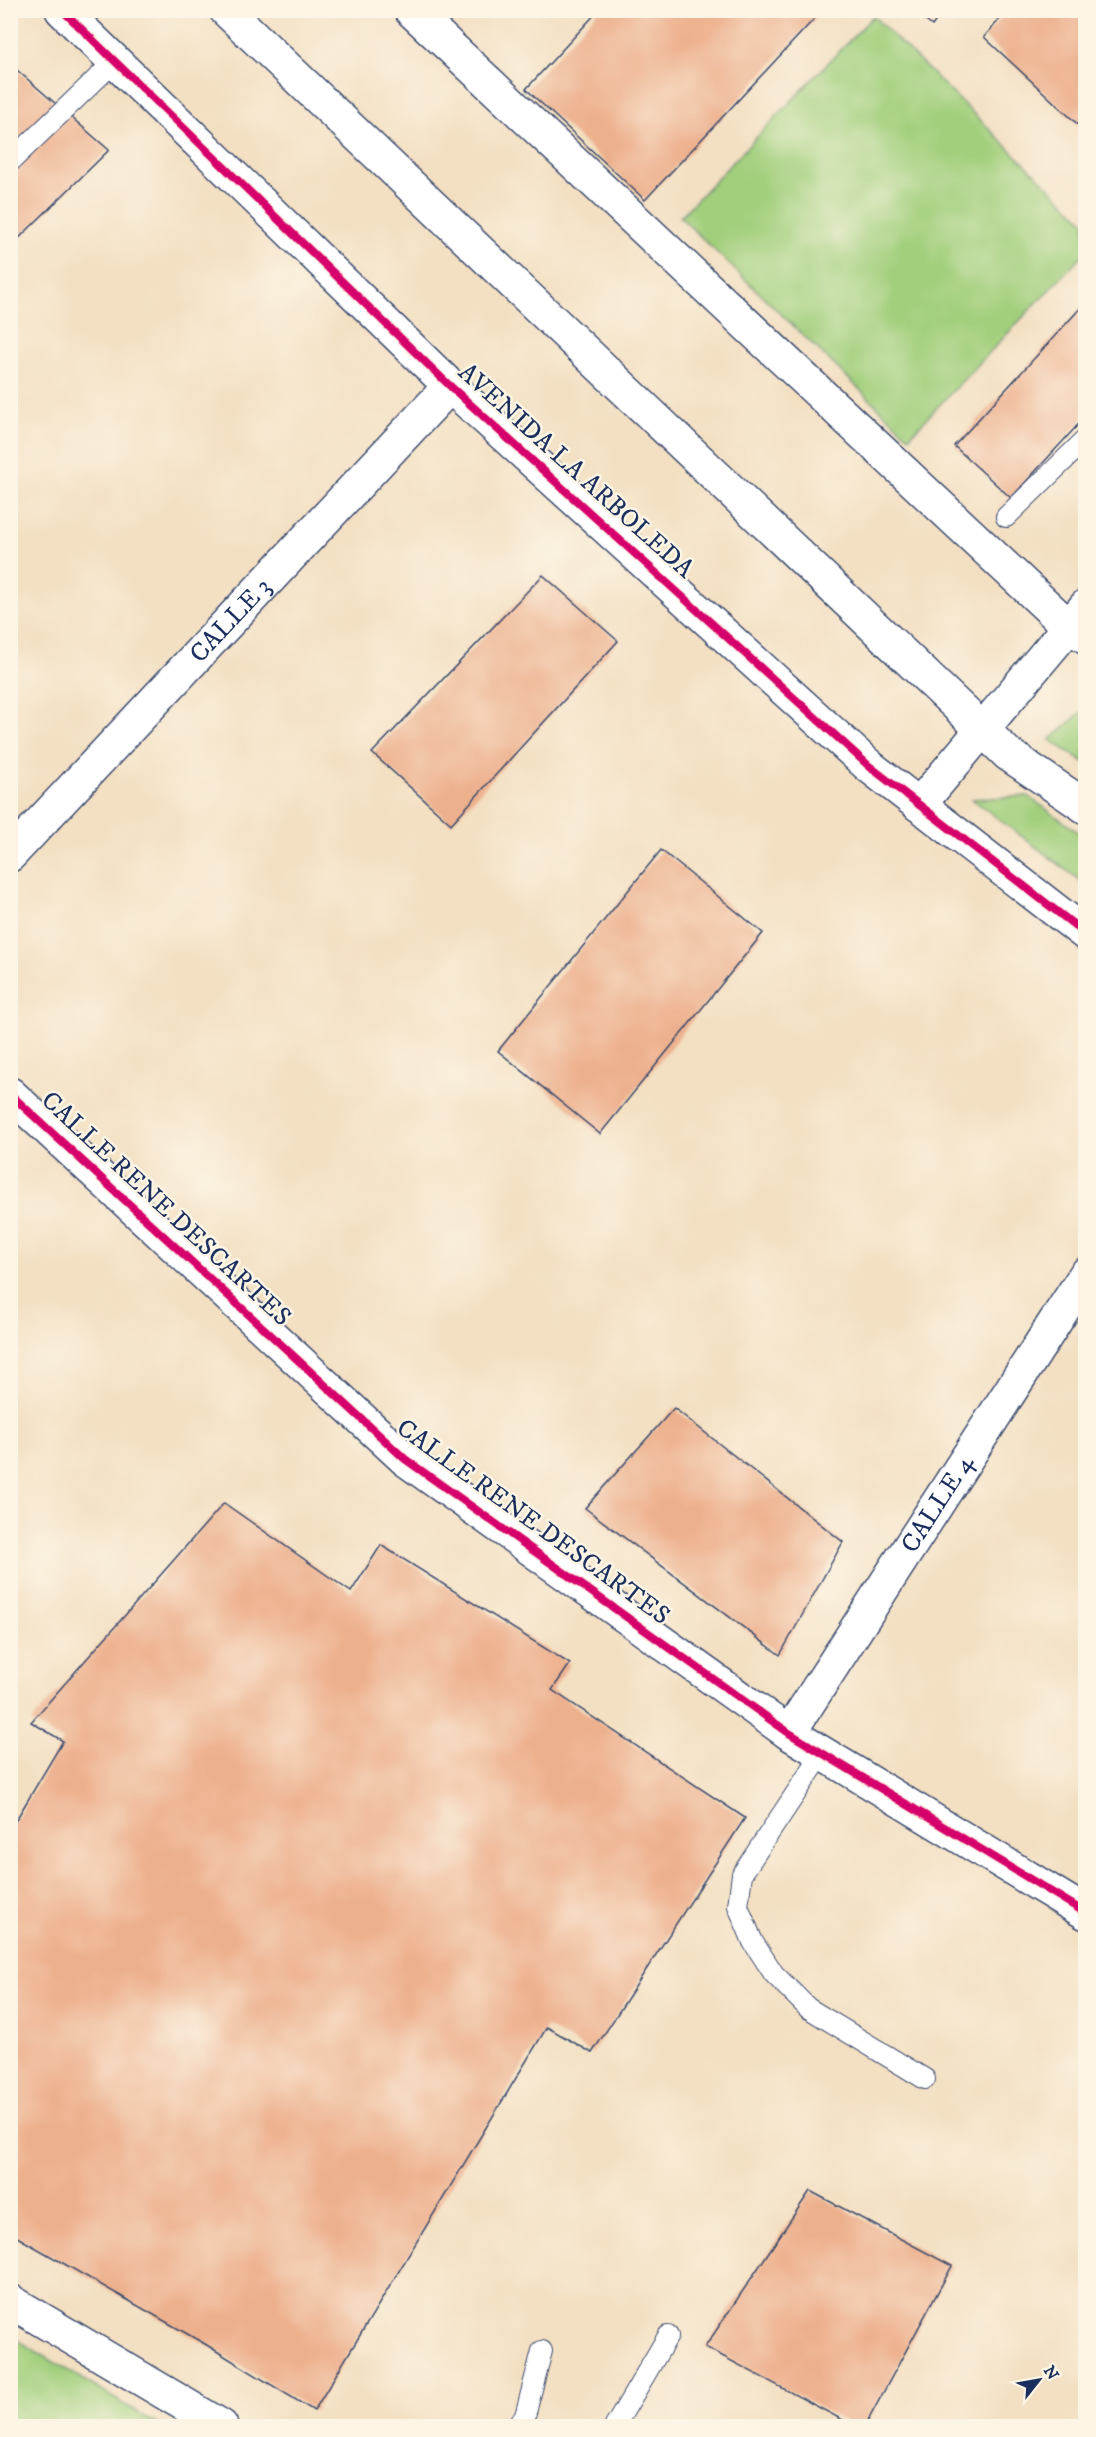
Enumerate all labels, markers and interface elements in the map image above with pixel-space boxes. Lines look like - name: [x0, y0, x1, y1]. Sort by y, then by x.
- street label: AVENIDA LA ARBOLEDA: [451, 356, 701, 586]
- street label: CALLE 3: [182, 571, 278, 670]
- street label: CALLE RENE DESCARTES: [34, 1084, 298, 1334]
- street label: CALLE RENE DESCARTES: [390, 1412, 676, 1632]
- street label: CALLE 4: [893, 1448, 982, 1559]
- north arrow: [1009, 2350, 1069, 2410]
- text: N: [1039, 2362, 1063, 2384]

